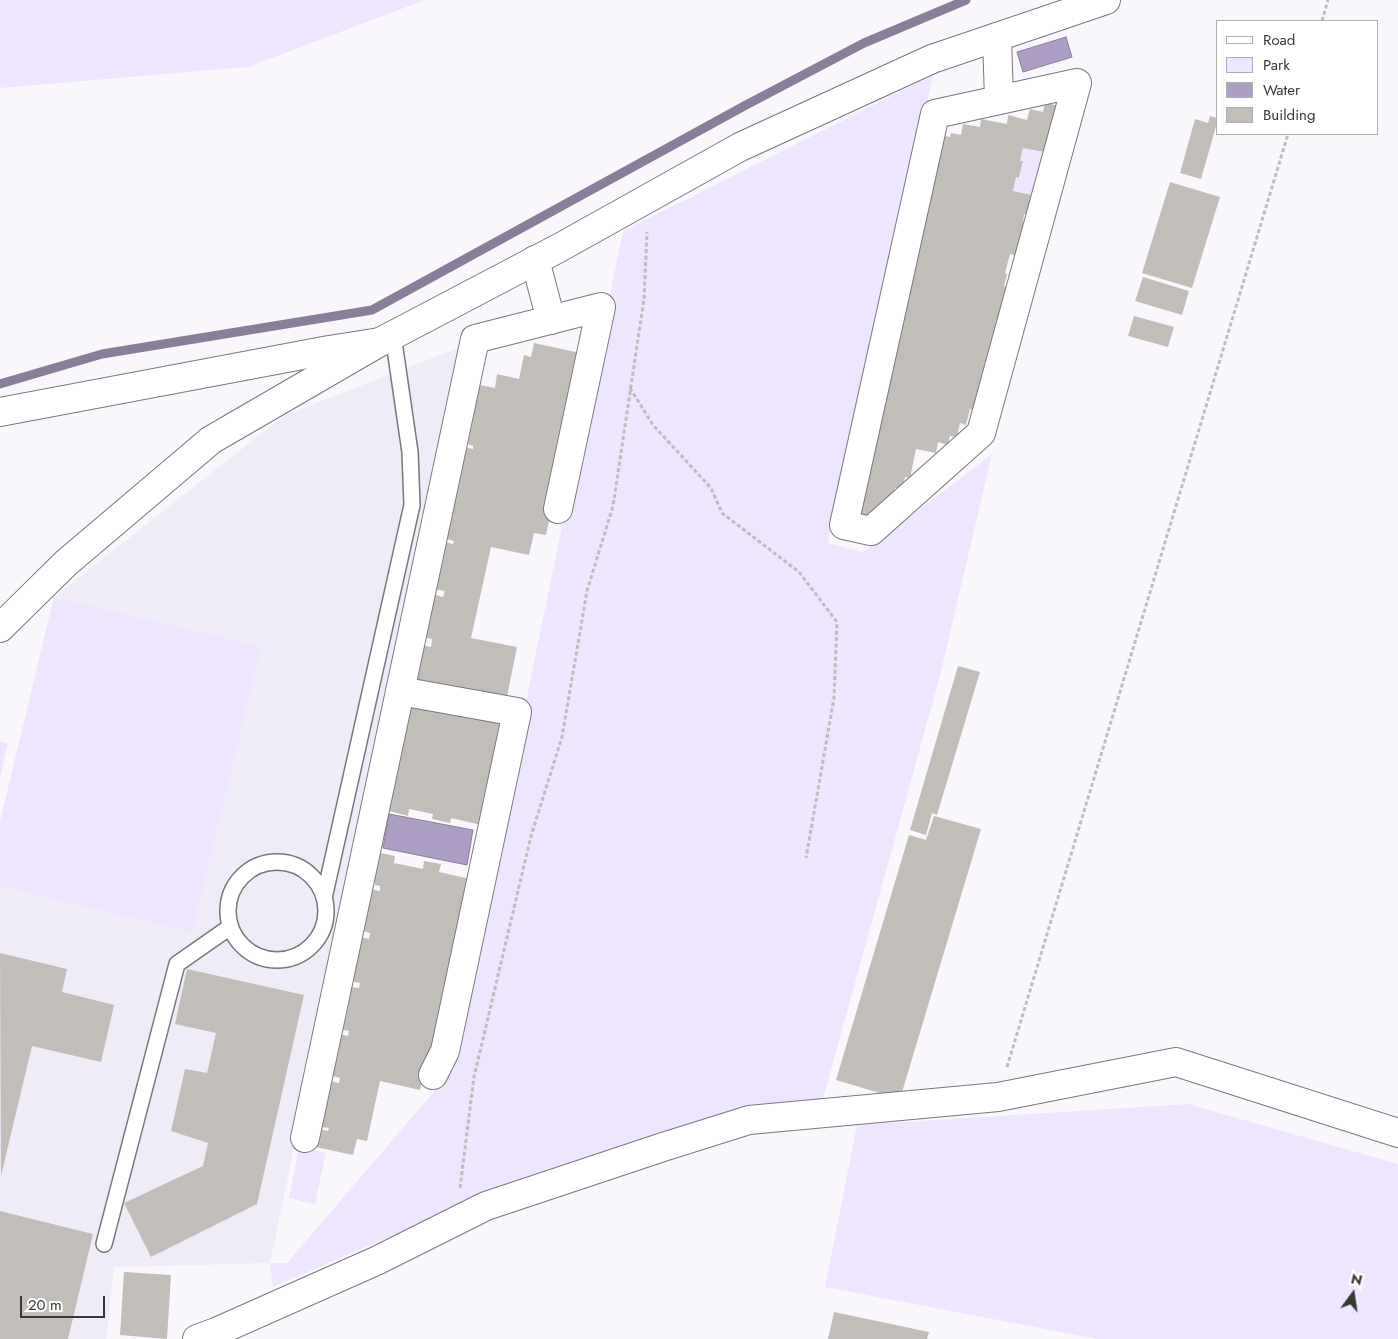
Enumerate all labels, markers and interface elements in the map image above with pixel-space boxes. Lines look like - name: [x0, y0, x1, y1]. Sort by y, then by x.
- legend: [1216, 20, 1378, 135]
- text: Road: [1263, 29, 1295, 51]
- text: Park: [1263, 54, 1290, 76]
- text: Water: [1263, 79, 1300, 101]
- text: Building: [1263, 104, 1315, 126]
- text: N: [1349, 1268, 1364, 1290]
- north arrow: [1328, 1269, 1378, 1319]
- scale bar: [22, 1286, 108, 1318]
- text: 20 m: [28, 1294, 62, 1316]

